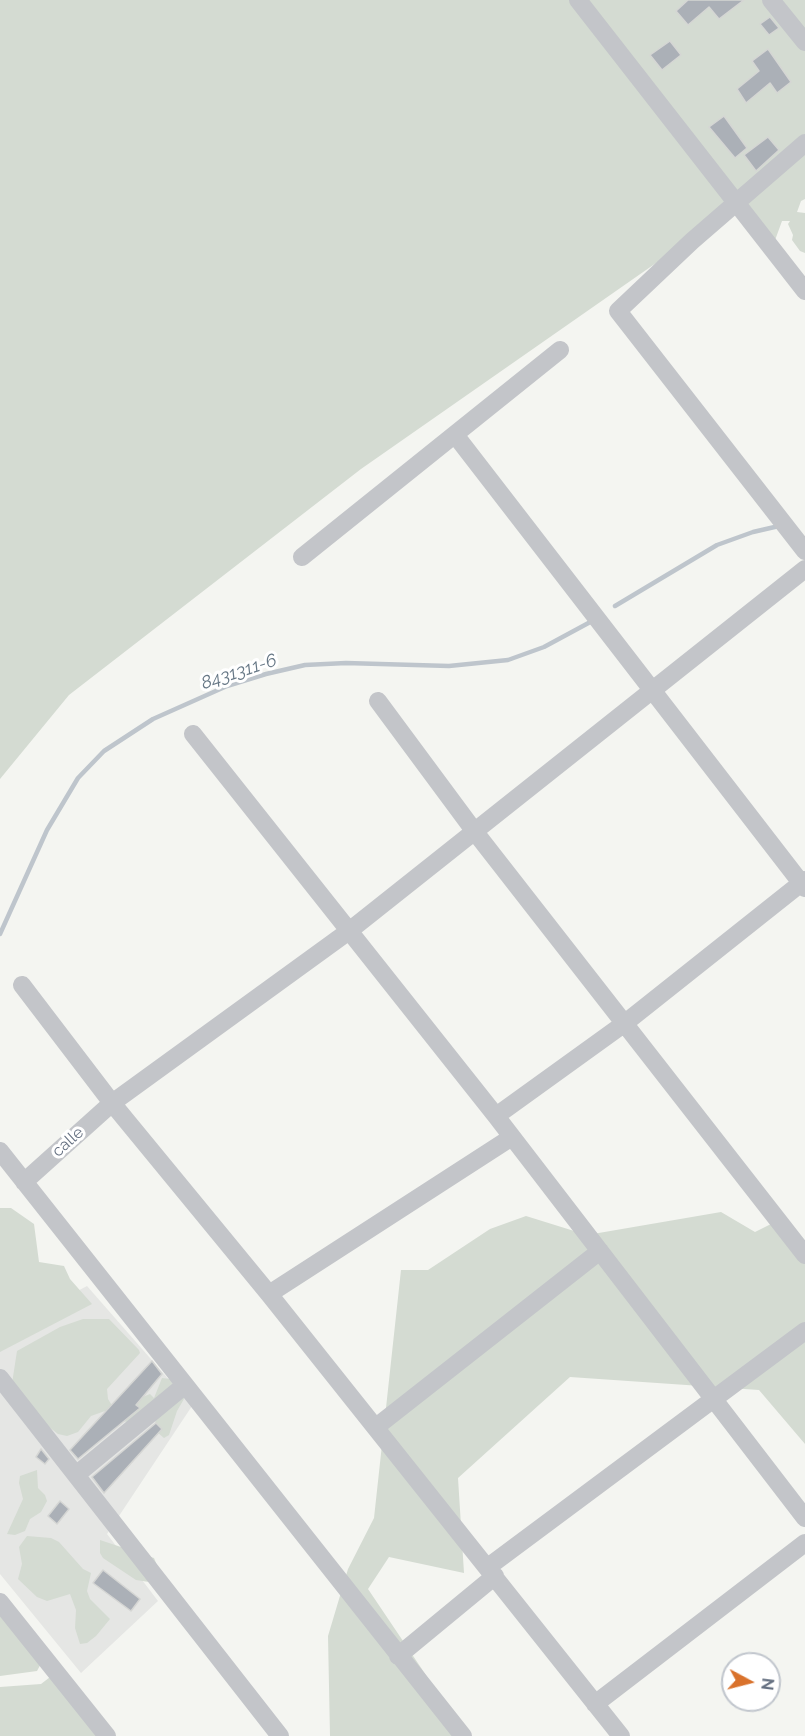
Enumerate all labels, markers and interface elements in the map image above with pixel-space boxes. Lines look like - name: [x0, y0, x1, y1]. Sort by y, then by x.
- water label: 8431311-6: [199, 650, 279, 694]
- street label: calle: [48, 1123, 88, 1161]
- north arrow: [721, 1652, 781, 1712]
- text: N: [757, 1677, 778, 1691]

